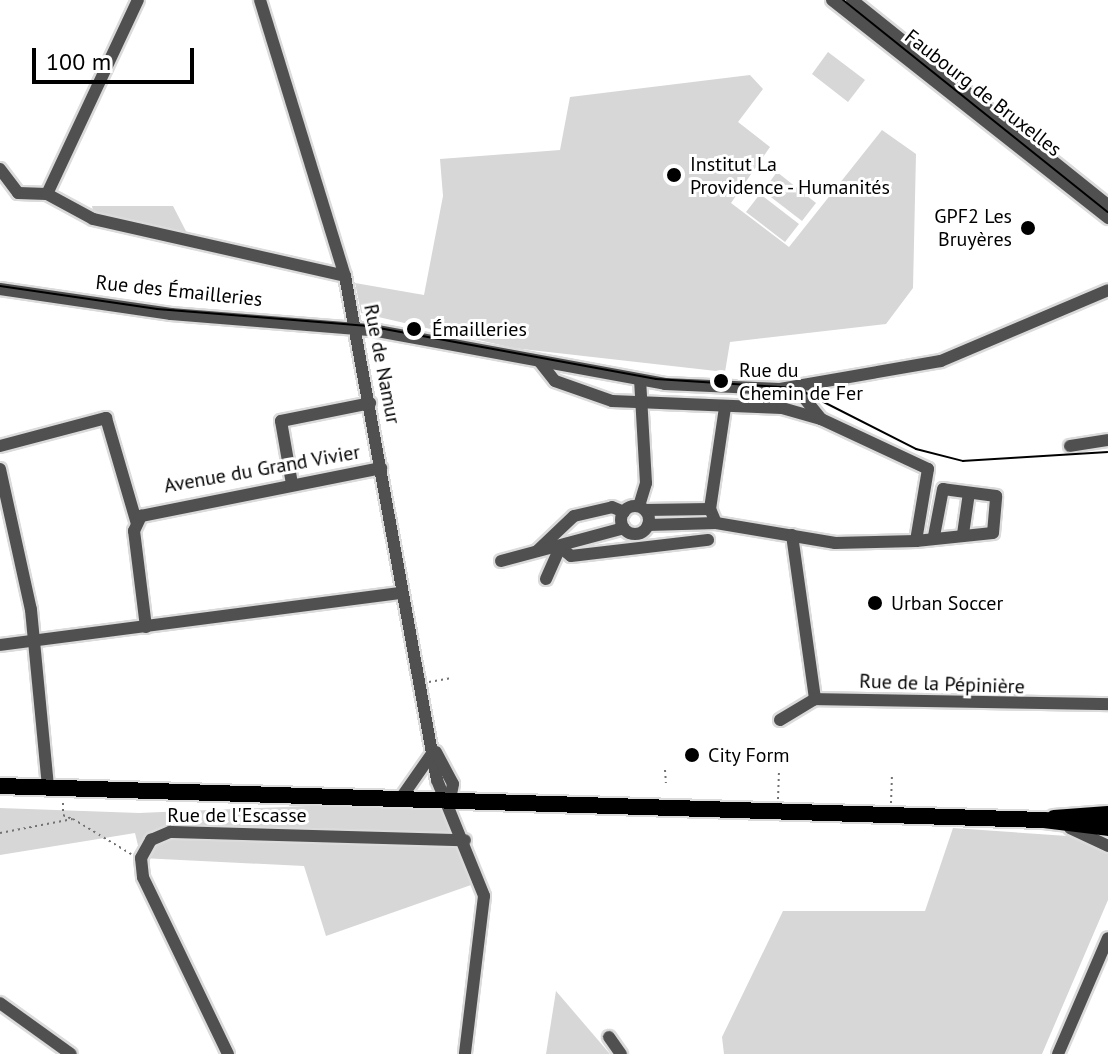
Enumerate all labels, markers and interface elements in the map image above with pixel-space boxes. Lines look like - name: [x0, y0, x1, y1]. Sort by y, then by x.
- street label: Faubourg de Bruxelles: [900, 24, 1066, 162]
- scale bar: [36, 32, 198, 82]
- text: 100 m: [46, 46, 111, 77]
- place label: Institut La Providence - Humanités: [690, 152, 893, 199]
- marker: Institut La Providence - Humanités: [665, 166, 683, 184]
- place label: GPF2 Les Bruyères: [934, 204, 1012, 251]
- marker: GPF2 Les Bruyères: [1019, 219, 1037, 237]
- street label: Rue des Émailleries: [94, 270, 264, 312]
- street label: Rue de Namur: [359, 302, 405, 426]
- place label: Émailleries: [432, 317, 527, 341]
- marker: Émailleries: [403, 318, 425, 340]
- place label: Rue du Chemin de Fer: [739, 358, 863, 405]
- marker: Rue du Chemin de Fer: [710, 370, 732, 392]
- street label: Avenue du Grand Vivier: [162, 440, 362, 498]
- place label: Urban Soccer: [891, 591, 1003, 615]
- marker: Urban Soccer: [866, 594, 884, 612]
- street label: Rue de la Pépinière: [859, 669, 1025, 699]
- place label: City Form: [708, 743, 790, 767]
- marker: City Form: [683, 746, 701, 764]
- street label: Rue de l'Escasse: [167, 803, 307, 827]

